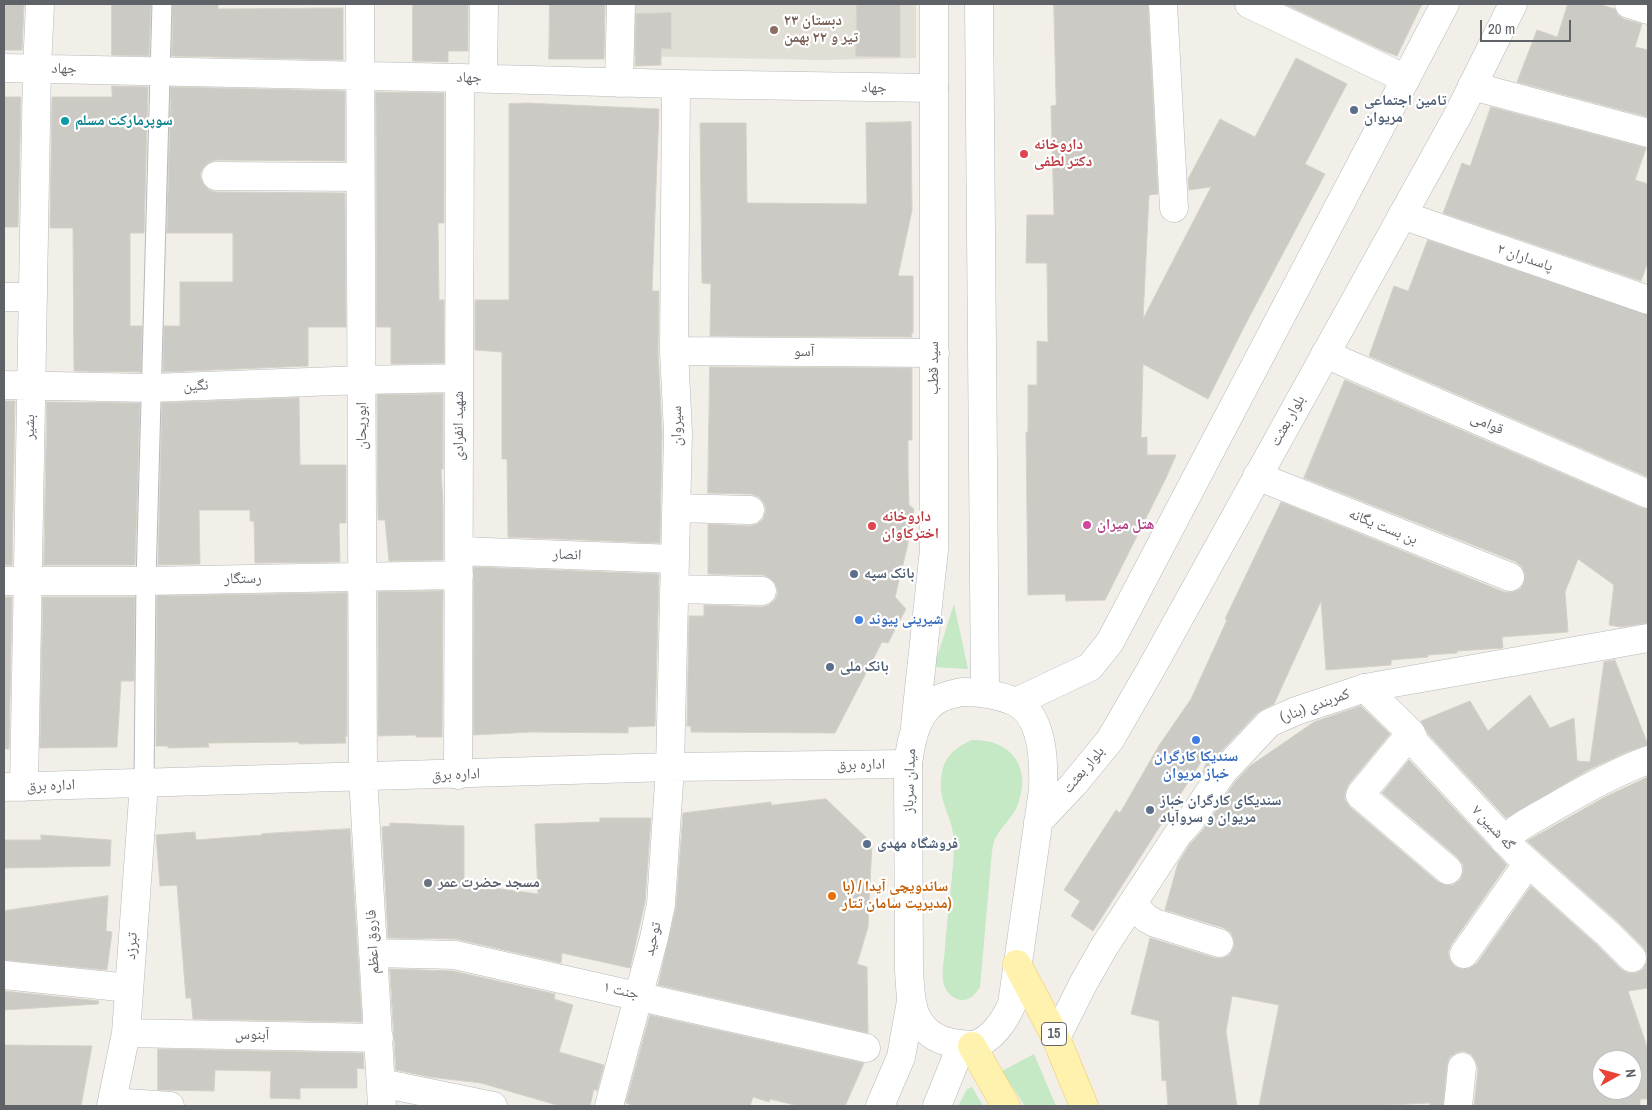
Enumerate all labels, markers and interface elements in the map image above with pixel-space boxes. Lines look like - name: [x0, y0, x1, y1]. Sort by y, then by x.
- scale bar: [1482, 10, 1573, 42]
- place label: دبستان ٢٣ تیر و ۲۲ بهمن: [784, 12, 858, 47]
- text: 20 m: [1488, 18, 1515, 39]
- marker: دبستان ٢٣ تیر و ۲۲ بهمن: [768, 24, 780, 36]
- street label: جهاد: [51, 60, 77, 78]
- street label: جهاد: [456, 69, 482, 87]
- street label: جهاد: [861, 79, 887, 97]
- place label: تامین اجتماعی مریوان: [1364, 92, 1446, 127]
- marker: تامین اجتماعی مریوان: [1348, 104, 1360, 116]
- place label: سوپرمارکت مسلم: [75, 112, 173, 130]
- marker: سوپرمارکت مسلم: [59, 115, 71, 127]
- place label: داروخانه دکتر لطفی: [1034, 136, 1092, 171]
- marker: داروخانه دکتر لطفی: [1018, 148, 1030, 160]
- street label: پاسداران ۲: [1495, 240, 1555, 276]
- street label: سید قطب: [925, 341, 943, 395]
- street label: آسو: [794, 343, 814, 361]
- street label: نگین: [183, 377, 209, 395]
- street label: شهید انفرادی: [450, 391, 468, 461]
- street label: بلوار بعثت: [1267, 392, 1309, 450]
- street label: ابوریحان: [353, 402, 371, 450]
- street label: سیروان: [668, 406, 686, 446]
- street label: قوامی: [1468, 409, 1506, 439]
- street label: بشیر: [21, 414, 39, 440]
- street label: بن بست یگانه: [1346, 505, 1420, 549]
- place label: داروخانه اخترکاوان: [882, 508, 939, 543]
- place label: هتل میران: [1097, 516, 1155, 534]
- marker: هتل میران: [1081, 519, 1093, 531]
- marker: داروخانه اخترکاوان: [866, 520, 878, 532]
- street label: انصار: [552, 546, 582, 564]
- place label: بانک سپه: [864, 565, 914, 583]
- marker: بانک سپه: [848, 568, 860, 580]
- street label: رستگار: [224, 570, 262, 588]
- place label: شیرینی پیوند: [869, 611, 943, 629]
- marker: شیرینی پیوند: [853, 614, 865, 626]
- place label: بانک ملی: [840, 658, 889, 676]
- marker: بانک ملی: [824, 661, 836, 673]
- street label: کمربندی (بنار): [1278, 685, 1352, 727]
- marker: سندیکا کارگران خباز مریوان: [1190, 734, 1202, 746]
- street label: بلوار بعثت: [1059, 743, 1109, 797]
- street label: میدان سرباز: [900, 748, 920, 814]
- place label: سندیکا کارگران خباز مریوان: [1154, 748, 1238, 783]
- street label: اداره برق: [837, 756, 885, 774]
- street label: اداره برق: [431, 765, 481, 785]
- street label: اداره برق: [26, 776, 76, 796]
- place label: سندیکای کارگران خباز مریوان و سروآباد: [1160, 792, 1282, 827]
- street label: گه شبین ۷: [1468, 802, 1518, 854]
- marker: سندیکای کارگران خباز مریوان و سروآباد: [1144, 804, 1156, 816]
- place label: فروشگاه مهدی: [877, 835, 958, 853]
- marker: فروشگاه مهدی: [861, 838, 873, 850]
- place label: مسجد حضرت عمر: [438, 874, 540, 892]
- marker: مسجد حضرت عمر: [422, 877, 434, 889]
- place label: ساندویچی آیدا / (با مدیریت سامان تتار): [842, 878, 952, 913]
- marker: ساندویچی آیدا / (با مدیریت سامان تتار): [826, 890, 838, 902]
- street label: فاروق اعظم: [362, 909, 384, 975]
- street label: توحید: [640, 920, 666, 958]
- street label: تبرزد: [122, 932, 142, 960]
- street label: جنت ۱: [601, 978, 641, 1004]
- road number: 15: [1042, 1022, 1066, 1046]
- street label: آبنوس: [235, 1026, 269, 1044]
- north arrow: [1592, 1050, 1642, 1100]
- text: N: [1621, 1068, 1640, 1079]

